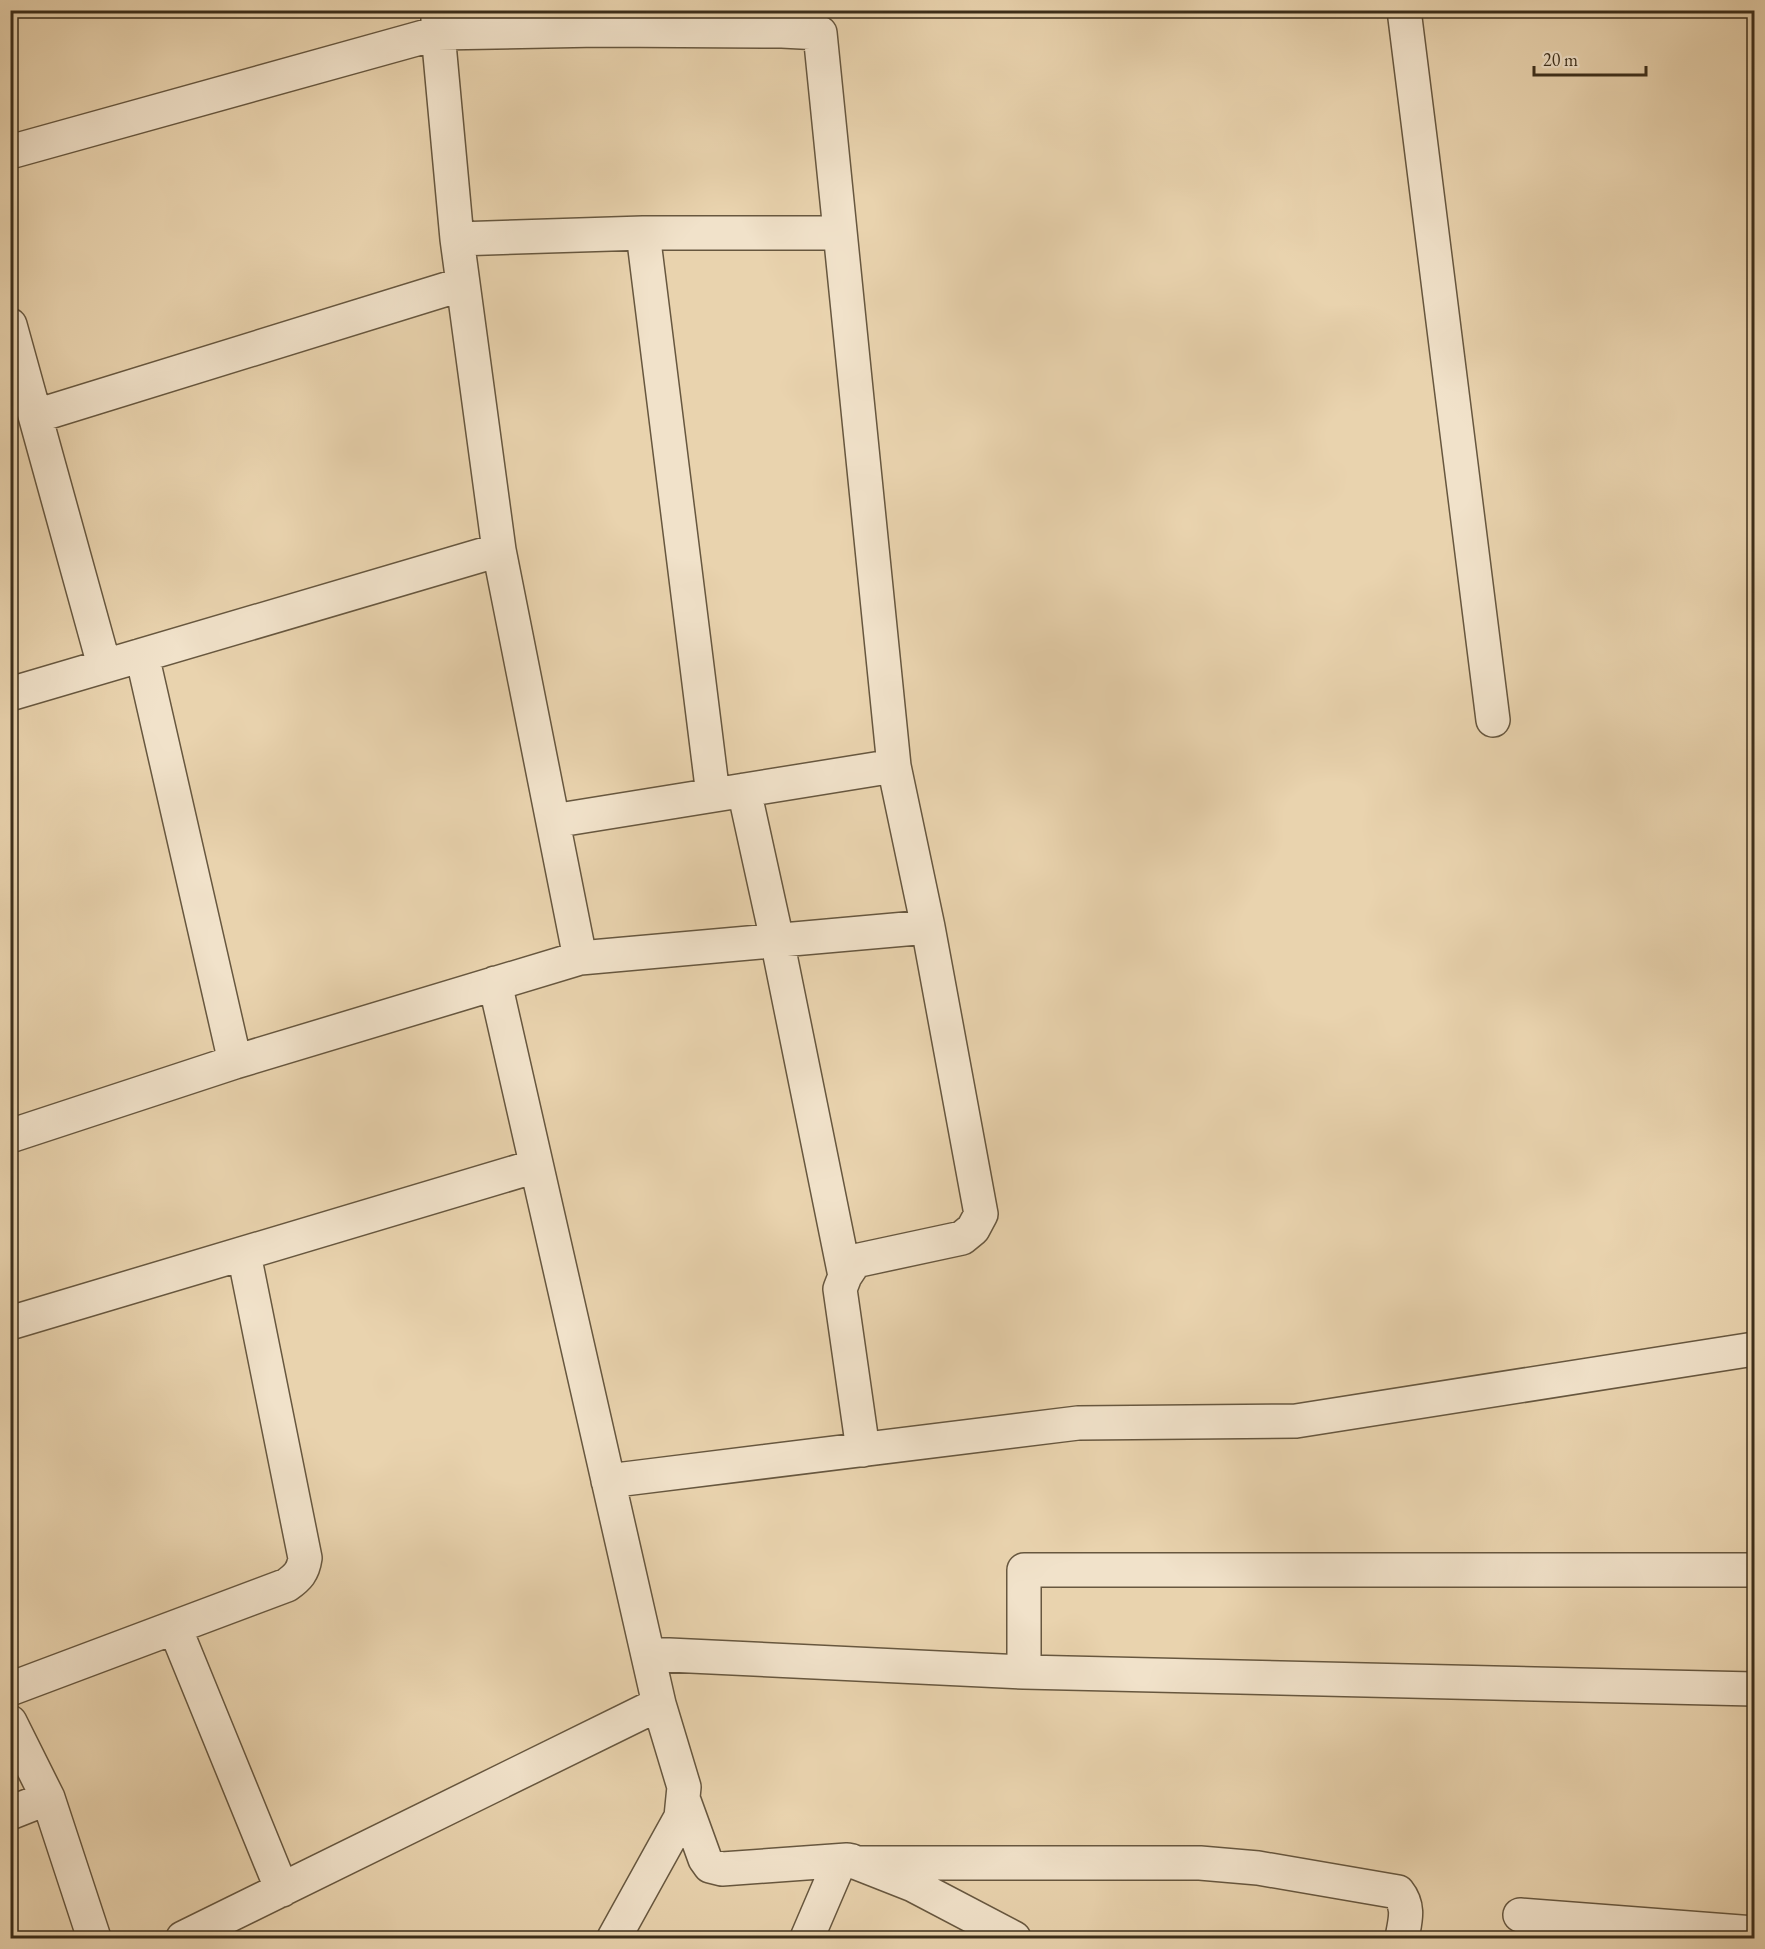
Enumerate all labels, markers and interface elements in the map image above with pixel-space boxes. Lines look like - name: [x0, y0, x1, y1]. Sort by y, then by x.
- scale bar: [1534, 39, 1646, 77]
- text: 20 m: [1543, 48, 1578, 71]

